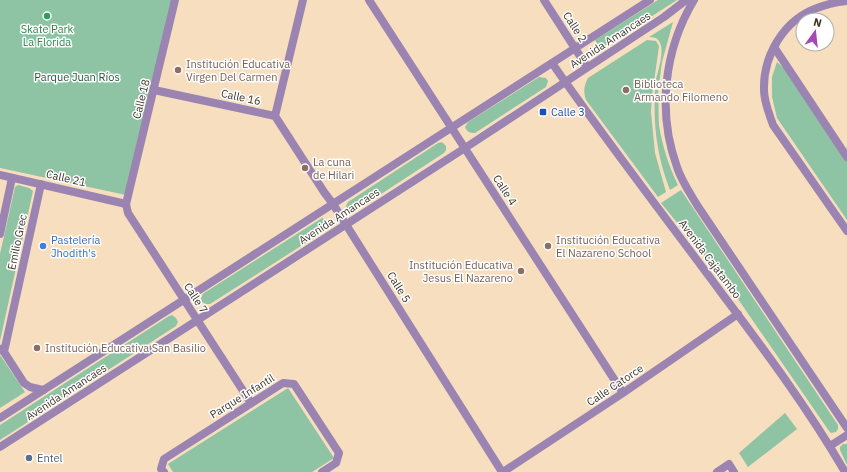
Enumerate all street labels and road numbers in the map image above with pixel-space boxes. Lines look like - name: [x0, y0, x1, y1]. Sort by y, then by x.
- street label: Calle 2: [560, 9, 590, 45]
- street label: Avenida Amancaes: [567, 9, 653, 71]
- street label: Calle 18: [129, 78, 153, 120]
- street label: Calle 16: [220, 86, 262, 108]
- street label: Calle 21: [45, 167, 88, 189]
- street label: Calle 4: [490, 172, 520, 208]
- street label: Avenida Amancaes: [296, 185, 382, 247]
- street label: Emilio Grec: [4, 212, 30, 271]
- street label: Avenida Cajatambo: [676, 217, 744, 301]
- street label: Calle 5: [384, 269, 414, 305]
- street label: Calle 7: [181, 280, 211, 316]
- street label: Avenida Amancaes: [23, 361, 109, 423]
- street label: Calle Catorce: [584, 361, 646, 409]
- street label: Parque Infantil: [207, 371, 277, 421]

